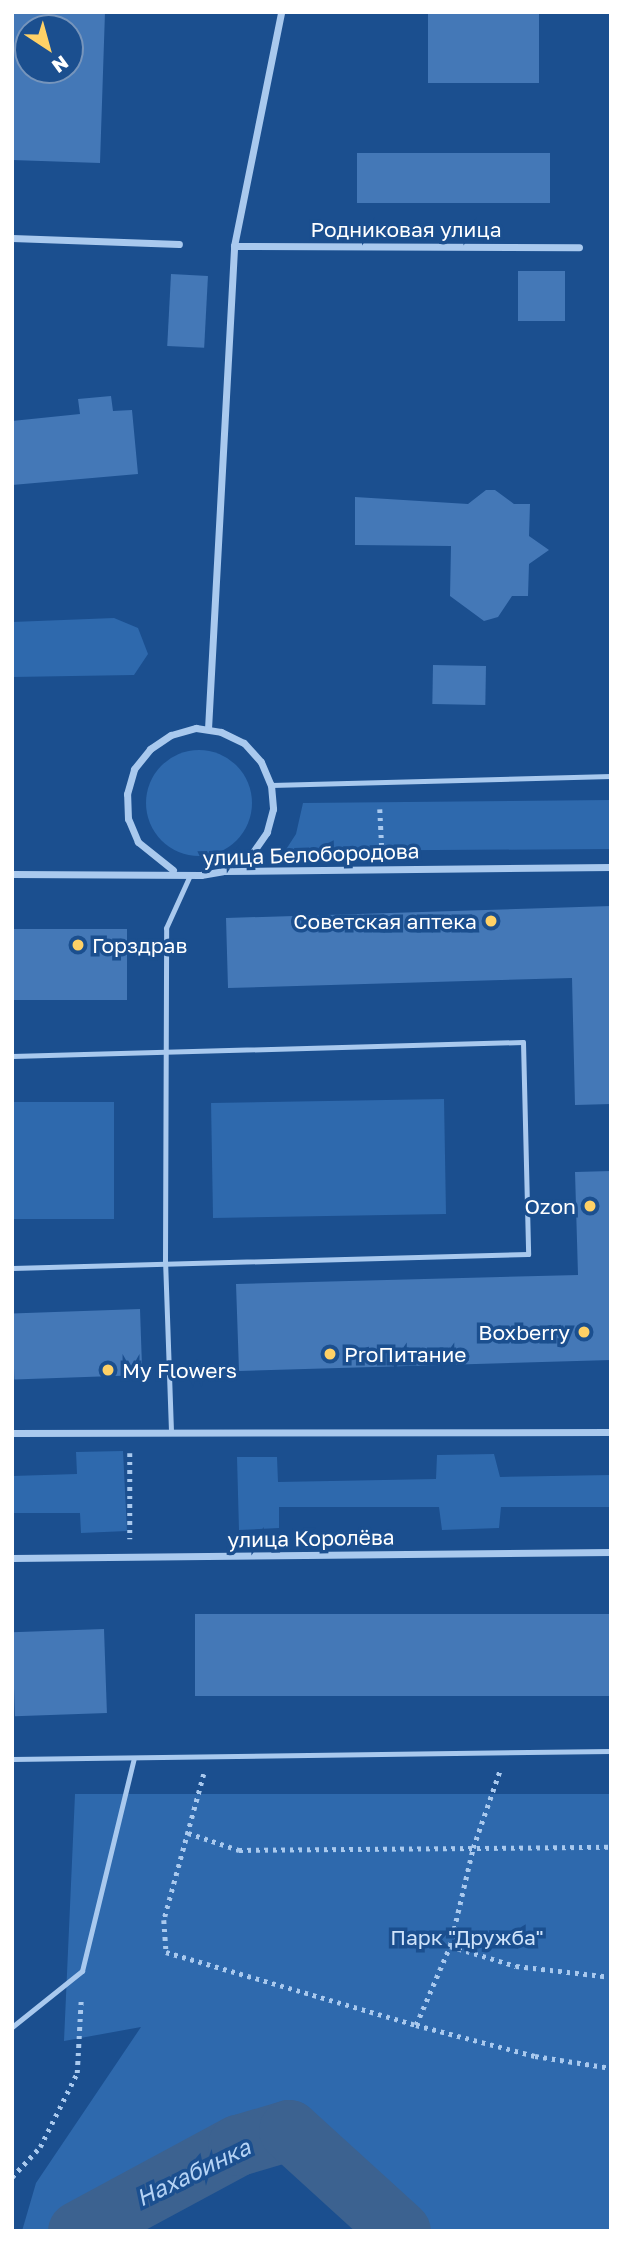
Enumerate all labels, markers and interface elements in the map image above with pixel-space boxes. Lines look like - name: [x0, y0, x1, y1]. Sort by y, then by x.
- north arrow: [14, 14, 84, 84]
- text: N: [48, 51, 73, 78]
- street label: Родниковая улица: [311, 216, 501, 242]
- street label: улица Белобородова: [202, 838, 420, 870]
- place label: Советская аптека: [293, 908, 477, 934]
- marker: Советская аптека: [483, 913, 499, 929]
- place label: Горздрав: [92, 932, 187, 958]
- marker: Горздрав: [70, 937, 86, 953]
- place label: Ozon: [524, 1193, 576, 1219]
- marker: Ozon: [582, 1198, 598, 1214]
- place label: Boxberry: [478, 1319, 570, 1345]
- marker: Boxberry: [576, 1324, 592, 1340]
- place label: ProПитание: [344, 1341, 466, 1367]
- marker: ProПитание: [322, 1346, 338, 1362]
- place label: My Flowers: [122, 1357, 237, 1383]
- marker: My Flowers: [100, 1362, 116, 1378]
- street label: улица Королёва: [227, 1524, 395, 1552]
- park label: Парк "Дружба": [390, 1924, 544, 1950]
- water label: Нахабинка: [131, 2132, 255, 2212]

